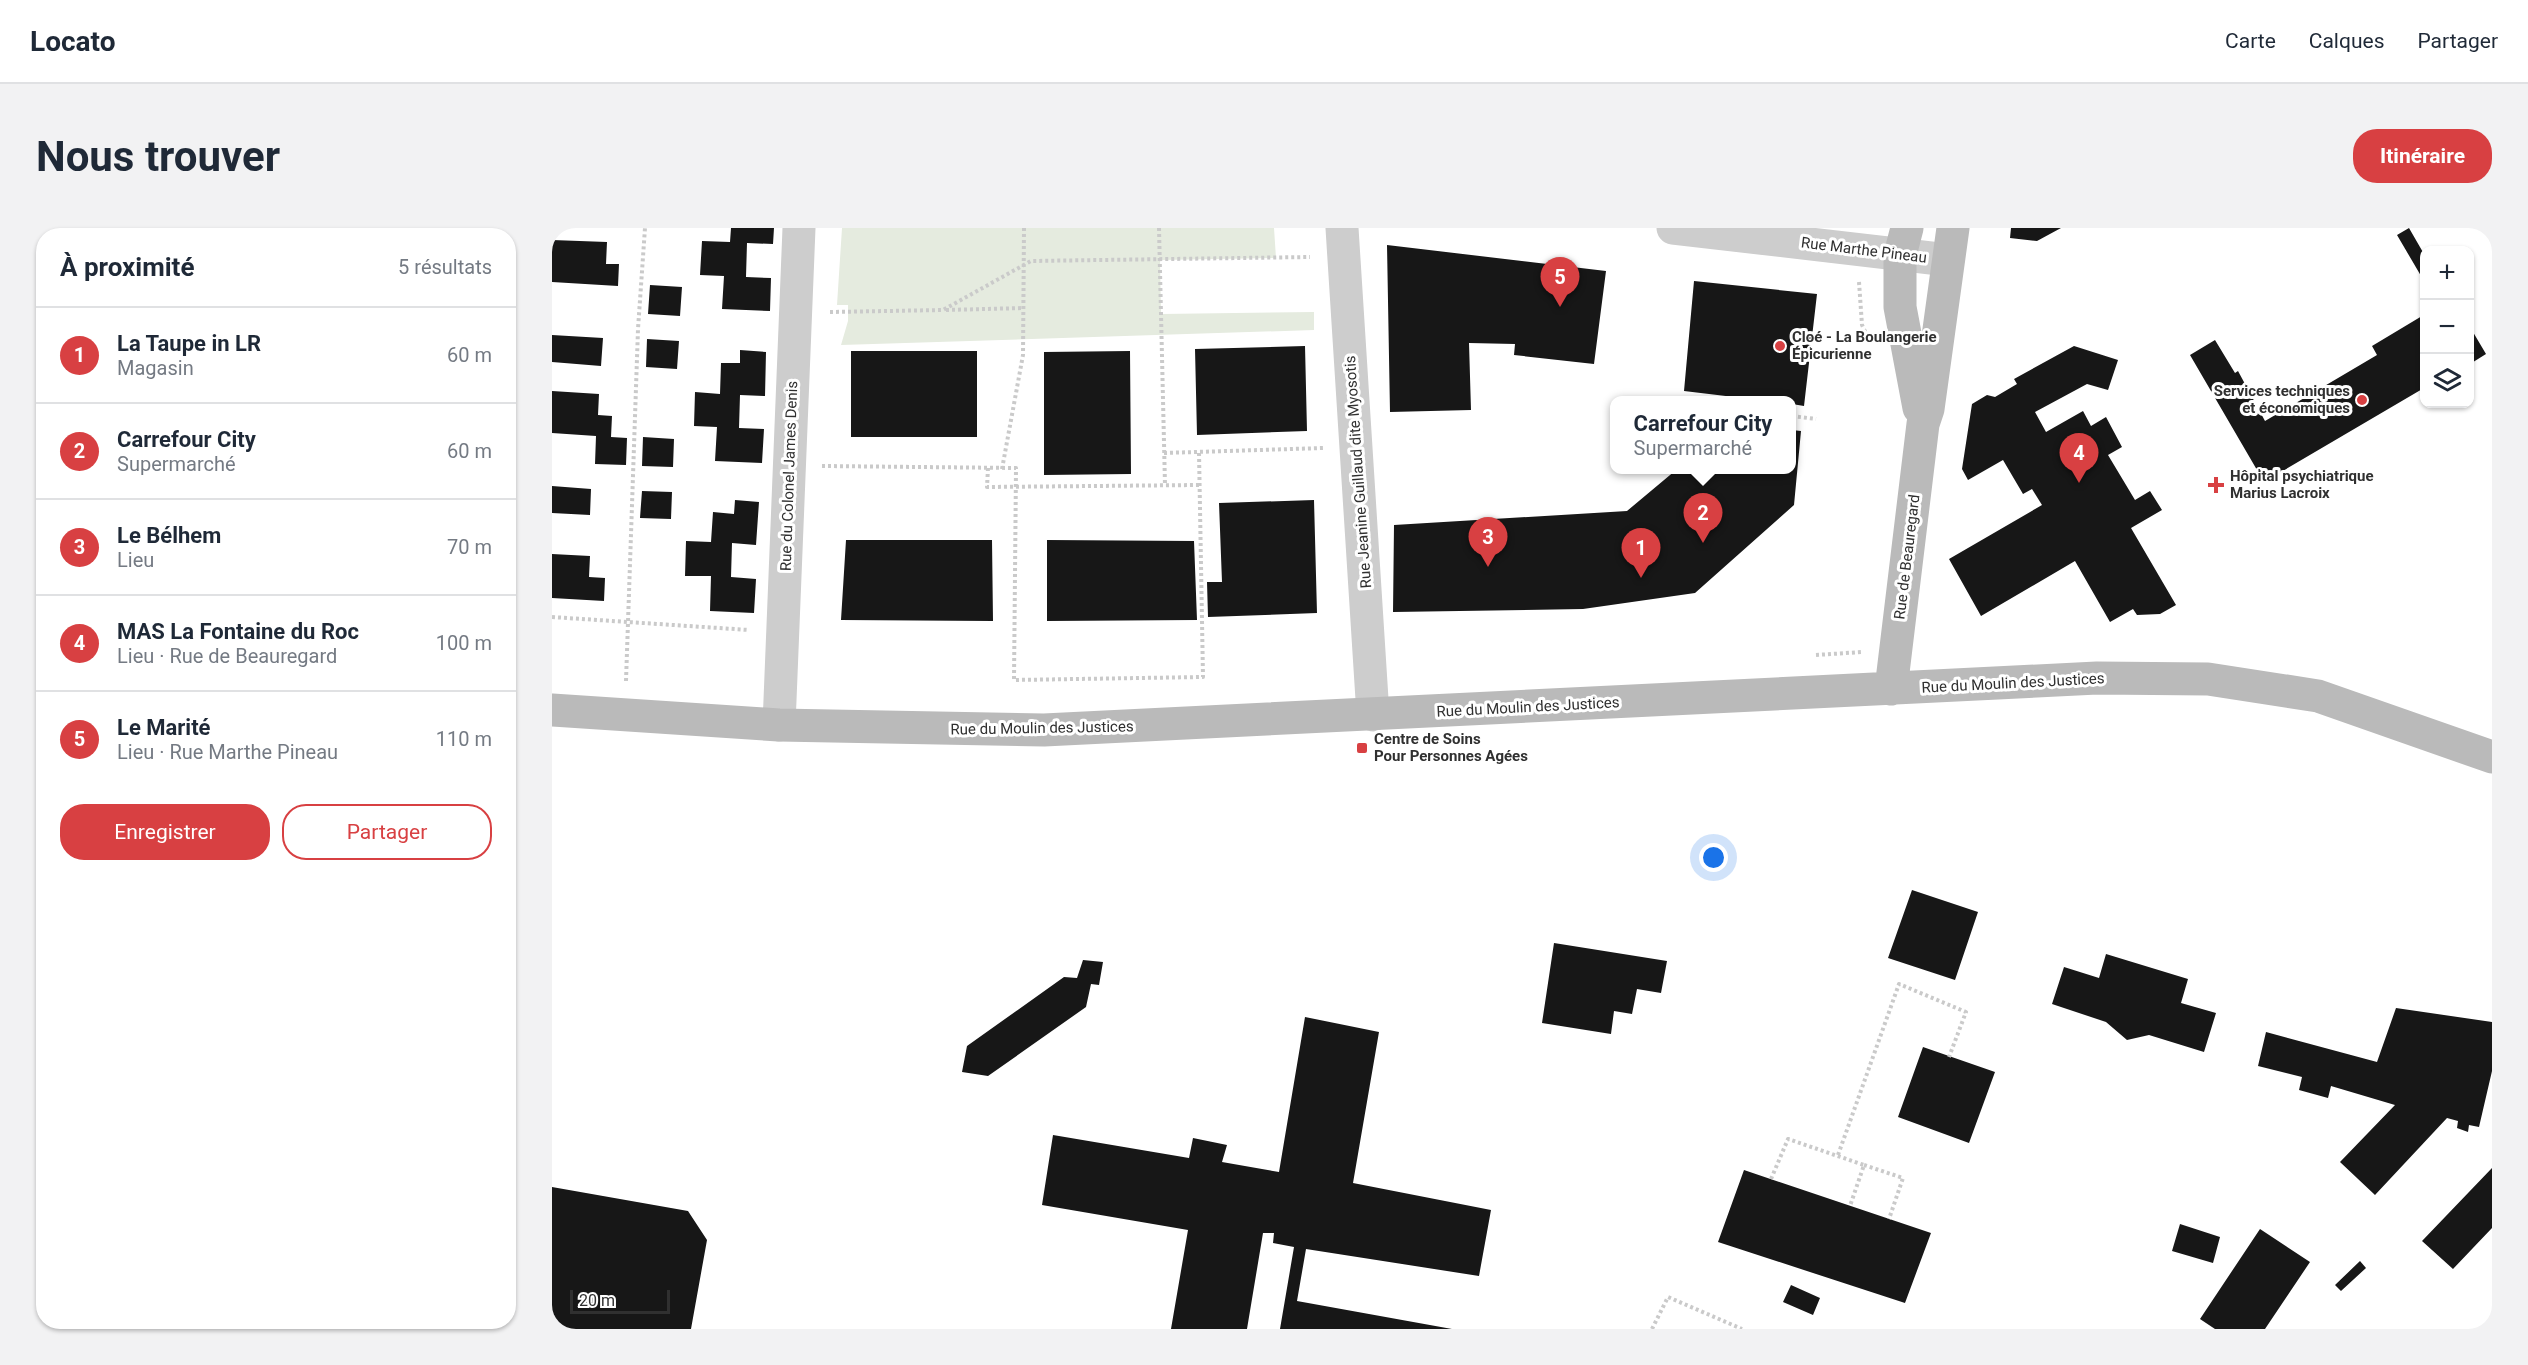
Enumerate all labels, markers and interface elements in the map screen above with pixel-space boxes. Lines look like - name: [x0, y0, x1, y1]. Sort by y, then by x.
- text: Locato: [30, 25, 115, 58]
- text: Carte: [2225, 29, 2276, 53]
- text: Calques: [2309, 29, 2384, 53]
- text: Partager: [2417, 29, 2498, 53]
- button: Itinéraire: [2353, 129, 2492, 183]
- text: Nous trouver: [36, 132, 280, 181]
- street label: Rue Marthe Pineau: [1800, 233, 1928, 267]
- map controls: [2420, 246, 2474, 408]
- button: +: [2420, 246, 2474, 300]
- text: À proximité: [60, 252, 194, 282]
- text: 5 résultats: [398, 255, 492, 279]
- pin: 5: [1540, 257, 1580, 307]
- button: −: [2420, 300, 2474, 354]
- place label: Cloé - La Boulangerie Épicurienne: [1792, 328, 1937, 363]
- text: La Taupe in LR: [117, 331, 261, 356]
- marker: Cloé - La Boulangerie Épicurienne: [1773, 339, 1787, 353]
- text: 1: [74, 343, 85, 367]
- text: 60 m: [447, 343, 492, 367]
- button: layers: [2420, 354, 2474, 408]
- street label: Rue Jeanine Guillaud dite Myosotis: [1341, 355, 1375, 589]
- text: Magasin: [117, 356, 194, 380]
- street label: Rue du Colonel James Denis: [777, 381, 801, 571]
- place label: Services techniques et économiques: [2214, 382, 2350, 417]
- marker: Services techniques et économiques: [2355, 393, 2369, 407]
- popup: [1610, 396, 1796, 474]
- text: Carrefour City: [1634, 411, 1772, 436]
- text: Carrefour City: [117, 427, 256, 452]
- pin: 4: [2060, 434, 2098, 483]
- text: Supermarché: [1634, 436, 1752, 460]
- text: 2: [74, 439, 85, 463]
- text: 60 m: [447, 439, 492, 463]
- text: Supermarché: [117, 452, 236, 476]
- place label: Hôpital psychiatrique Marius Lacroix: [2230, 467, 2374, 502]
- marker: Hôpital psychiatrique Marius Lacroix: [2207, 476, 2225, 494]
- street label: Rue de Beauregard: [1890, 493, 1924, 621]
- pin: 2: [1684, 494, 1722, 543]
- pin: 3: [1468, 518, 1508, 567]
- text: Le Bélhem: [117, 523, 221, 548]
- pin: 1: [1622, 528, 1660, 578]
- text: 3: [74, 535, 85, 559]
- text: 70 m: [447, 535, 492, 559]
- text: Lieu: [117, 548, 154, 572]
- text: MAS La Fontaine du Roc: [117, 619, 359, 644]
- text: 4: [74, 631, 85, 655]
- text: 100 m: [436, 631, 492, 655]
- text: Lieu · Rue de Beauregard: [117, 644, 337, 668]
- street label: Rue du Moulin des Justices: [1921, 669, 2105, 697]
- street label: Rue du Moulin des Justices: [1436, 693, 1620, 721]
- text: Le Marité: [117, 715, 211, 740]
- street label: Rue du Moulin des Justices: [950, 717, 1134, 739]
- text: 5: [74, 727, 85, 751]
- text: 110 m: [436, 727, 492, 751]
- place label: Centre de Soins Pour Personnes Agées: [1374, 730, 1528, 765]
- text: Lieu · Rue Marthe Pineau: [117, 740, 338, 764]
- marker: Centre de Soins Pour Personnes Agées: [1355, 741, 1369, 755]
- button: Enregistrer: [60, 804, 270, 860]
- button: Partager: [282, 804, 492, 860]
- your location: [1699, 843, 1728, 872]
- scale bar: [570, 1287, 670, 1314]
- text: 20 m: [579, 1291, 615, 1310]

